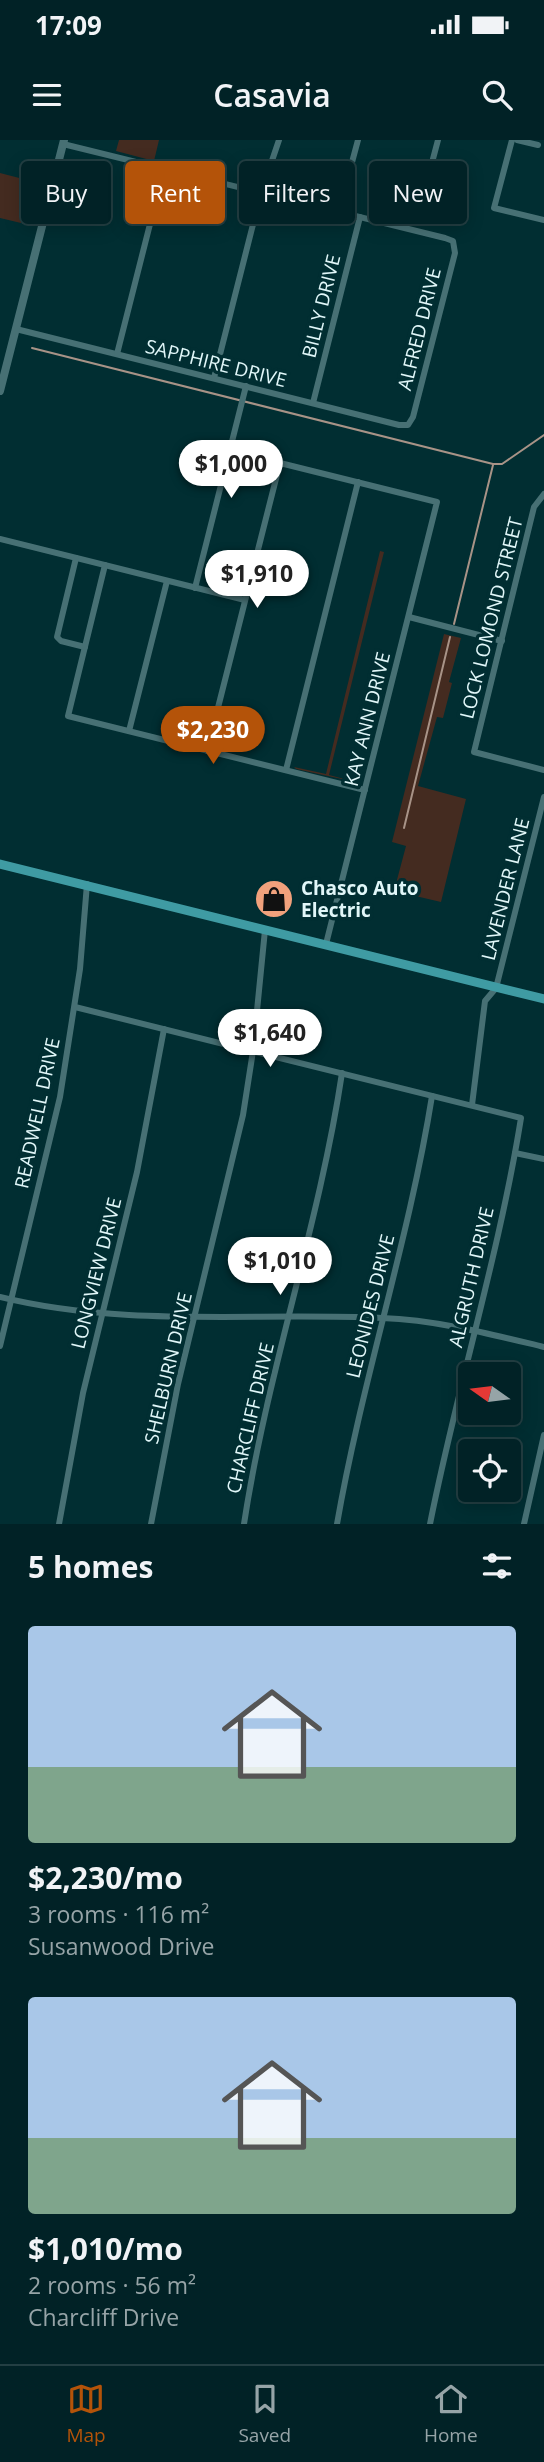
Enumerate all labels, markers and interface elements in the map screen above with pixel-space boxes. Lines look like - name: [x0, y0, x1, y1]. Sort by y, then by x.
- text: 17:09: [35, 7, 102, 43]
- text: Casavia: [213, 73, 331, 116]
- icon: menu: [28, 76, 66, 114]
- icon: search: [478, 76, 516, 114]
- chip: Buy: [21, 161, 111, 224]
- chip: Rent: [125, 161, 225, 224]
- chip: Filters: [239, 161, 355, 224]
- chip: New: [369, 161, 467, 224]
- street label: BILLY DRIVE: [296, 252, 346, 360]
- street label: ALFRED DRIVE: [391, 265, 447, 393]
- street label: SAPPHIRE DRIVE: [143, 333, 289, 393]
- pin: $1,000: [174, 440, 288, 500]
- text: $1,000: [195, 447, 267, 479]
- street label: LOCK LOMOND STREET: [453, 514, 529, 722]
- pin: $1,910: [200, 550, 314, 610]
- text: $1,910: [221, 557, 293, 589]
- street label: KAY ANN DRIVE: [338, 649, 396, 789]
- pin: $2,230: [156, 706, 270, 766]
- text: $2,230: [177, 713, 249, 745]
- street label: LAVENDER LANE: [475, 815, 535, 963]
- place label: Chasco Auto Electric: [301, 875, 419, 923]
- shop icon: Chasco Auto Electric: [253, 878, 295, 920]
- pin: $1,640: [213, 1010, 327, 1069]
- text: $1,640: [234, 1016, 306, 1048]
- street label: READWELL DRIVE: [8, 1035, 66, 1191]
- street label: LONGVIEW DRIVE: [65, 1195, 127, 1351]
- street label: ALGRUTH DRIVE: [442, 1204, 500, 1350]
- street label: LEONIDES DRIVE: [340, 1231, 400, 1381]
- pin: $1,010: [223, 1238, 337, 1297]
- text: $1,010: [244, 1244, 316, 1276]
- street label: SHELBURN DRIVE: [138, 1290, 198, 1446]
- street label: CHARCLIFF DRIVE: [220, 1340, 280, 1496]
- north arrow: [458, 1362, 522, 1424]
- map controls: [458, 1362, 521, 1502]
- button: locate: [458, 1439, 521, 1502]
- text: 5 homes: [28, 1546, 153, 1587]
- icon: filters: [478, 1547, 516, 1585]
- icon: home: [209, 1671, 335, 1797]
- text: $2,230/mo: [28, 1857, 183, 1898]
- text: 3 rooms · 116 m²: [28, 1898, 209, 1930]
- text: Susanwood Drive: [28, 1930, 214, 1962]
- icon: home: [209, 2042, 335, 2168]
- text: $1,010/mo: [28, 2228, 183, 2269]
- text: 2 rooms · 56 m²: [28, 2269, 196, 2301]
- text: Charcliff Drive: [28, 2301, 179, 2333]
- tab: Map: [66, 2380, 106, 2448]
- tab: Saved: [238, 2380, 291, 2448]
- tab: Home: [424, 2380, 478, 2448]

